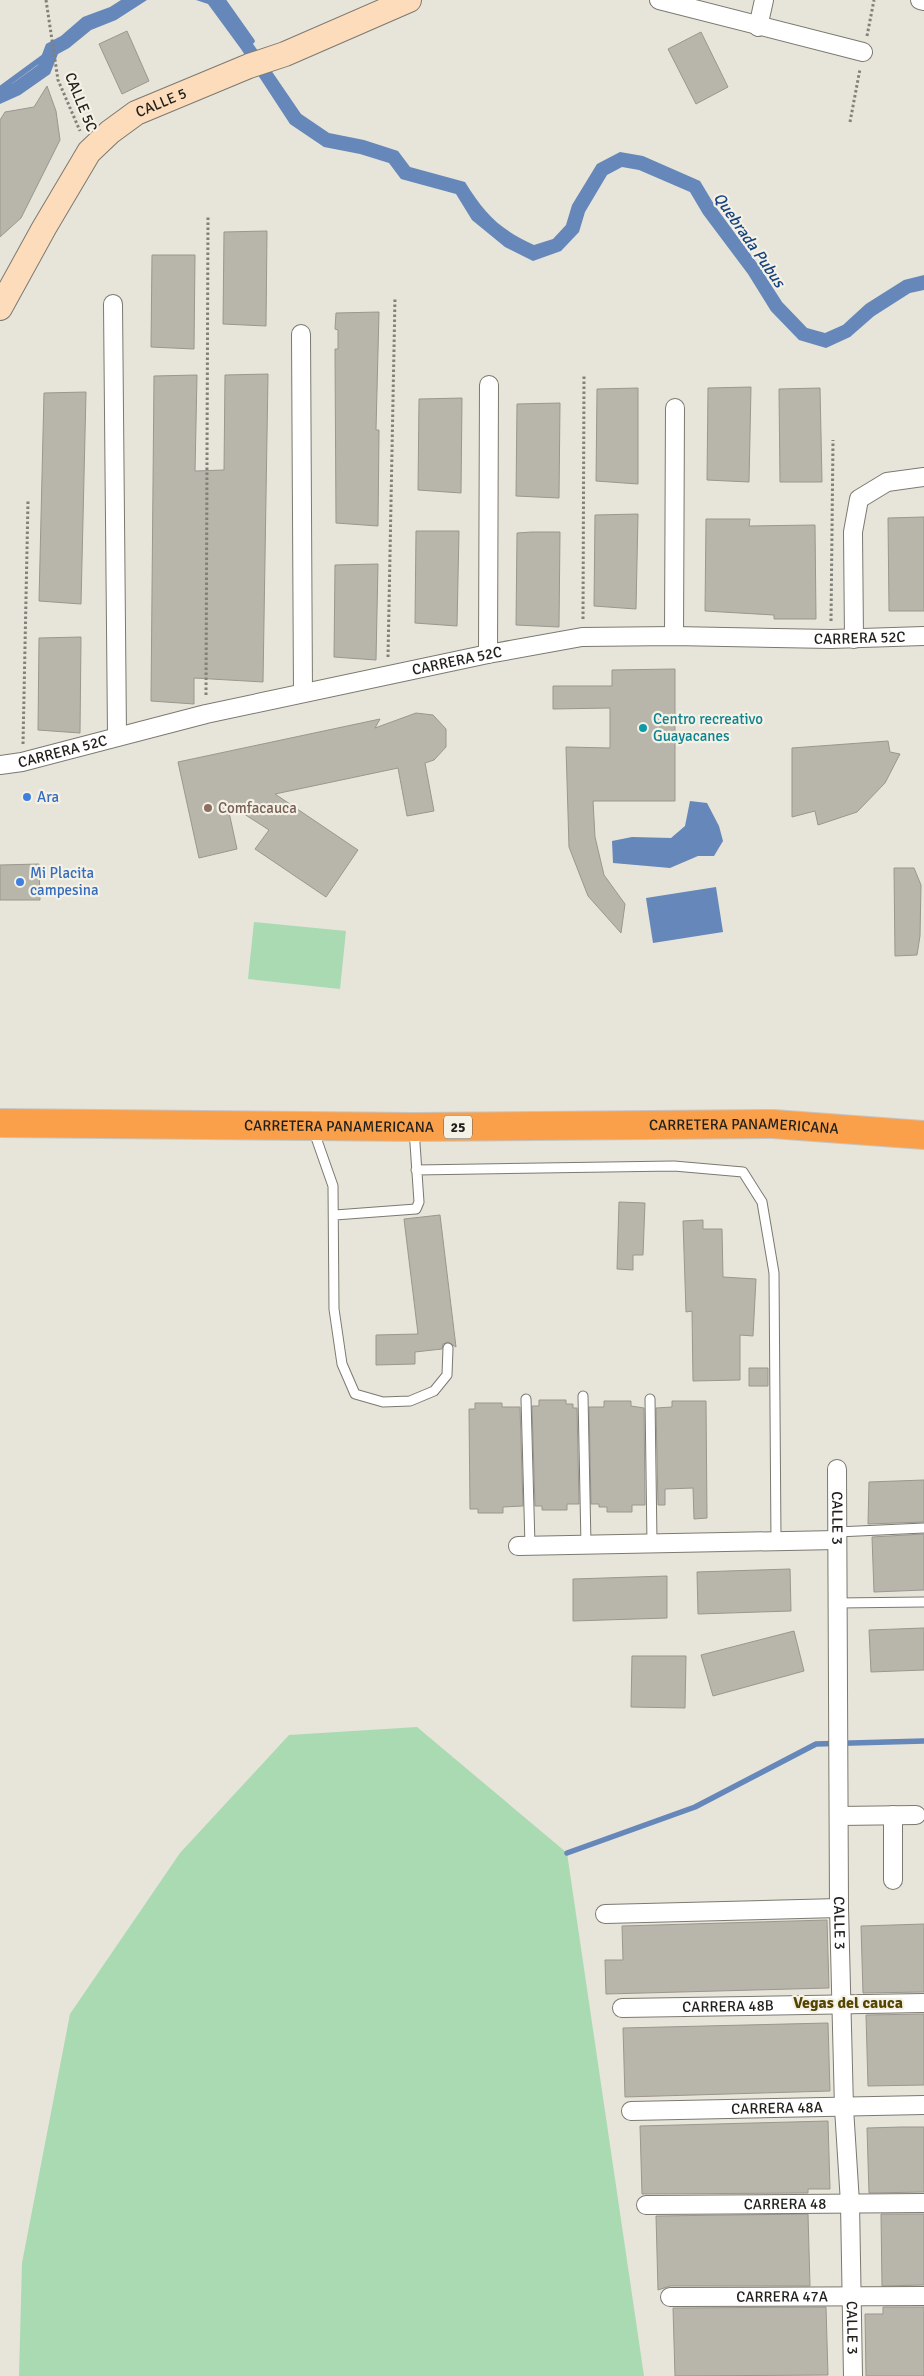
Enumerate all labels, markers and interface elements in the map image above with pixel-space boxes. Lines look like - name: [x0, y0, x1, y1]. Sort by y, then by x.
- street label: CALLE 5C: [61, 70, 101, 134]
- street label: CALLE 5: [133, 84, 189, 121]
- water label: Quebrada Pubus: [709, 189, 790, 293]
- street label: CARRERA 52C: [814, 628, 906, 648]
- street label: CARRERA 52C: [410, 643, 503, 679]
- place label: Centro recreativo Guayacanes: [653, 710, 763, 745]
- marker: Centro recreativo Guayacanes: [637, 722, 649, 734]
- street label: CARRERA 52C: [16, 731, 109, 772]
- place label: Ara: [37, 788, 59, 806]
- marker: Ara: [21, 791, 33, 803]
- place label: Comfacauca: [218, 799, 297, 817]
- marker: Comfacauca: [202, 802, 214, 814]
- place label: Mi Placita campesina: [30, 864, 99, 899]
- marker: Mi Placita campesina: [14, 876, 26, 888]
- street label: CARRETERA PANAMERICANA: [649, 1115, 839, 1138]
- street label: CARRETERA PANAMERICANA: [244, 1116, 434, 1136]
- road number: 25: [444, 1116, 472, 1138]
- street label: CALLE 3: [828, 1491, 846, 1545]
- street label: CALLE 3: [830, 1896, 849, 1950]
- district label: Vegas del cauca: [793, 1993, 903, 2013]
- street label: CARRERA 48B: [682, 1996, 774, 2016]
- street label: CARRERA 48A: [731, 2098, 823, 2118]
- street label: CARRERA 48: [744, 2195, 826, 2213]
- street label: CARRERA 47A: [736, 2287, 828, 2306]
- street label: CALLE 3: [843, 2301, 862, 2355]

